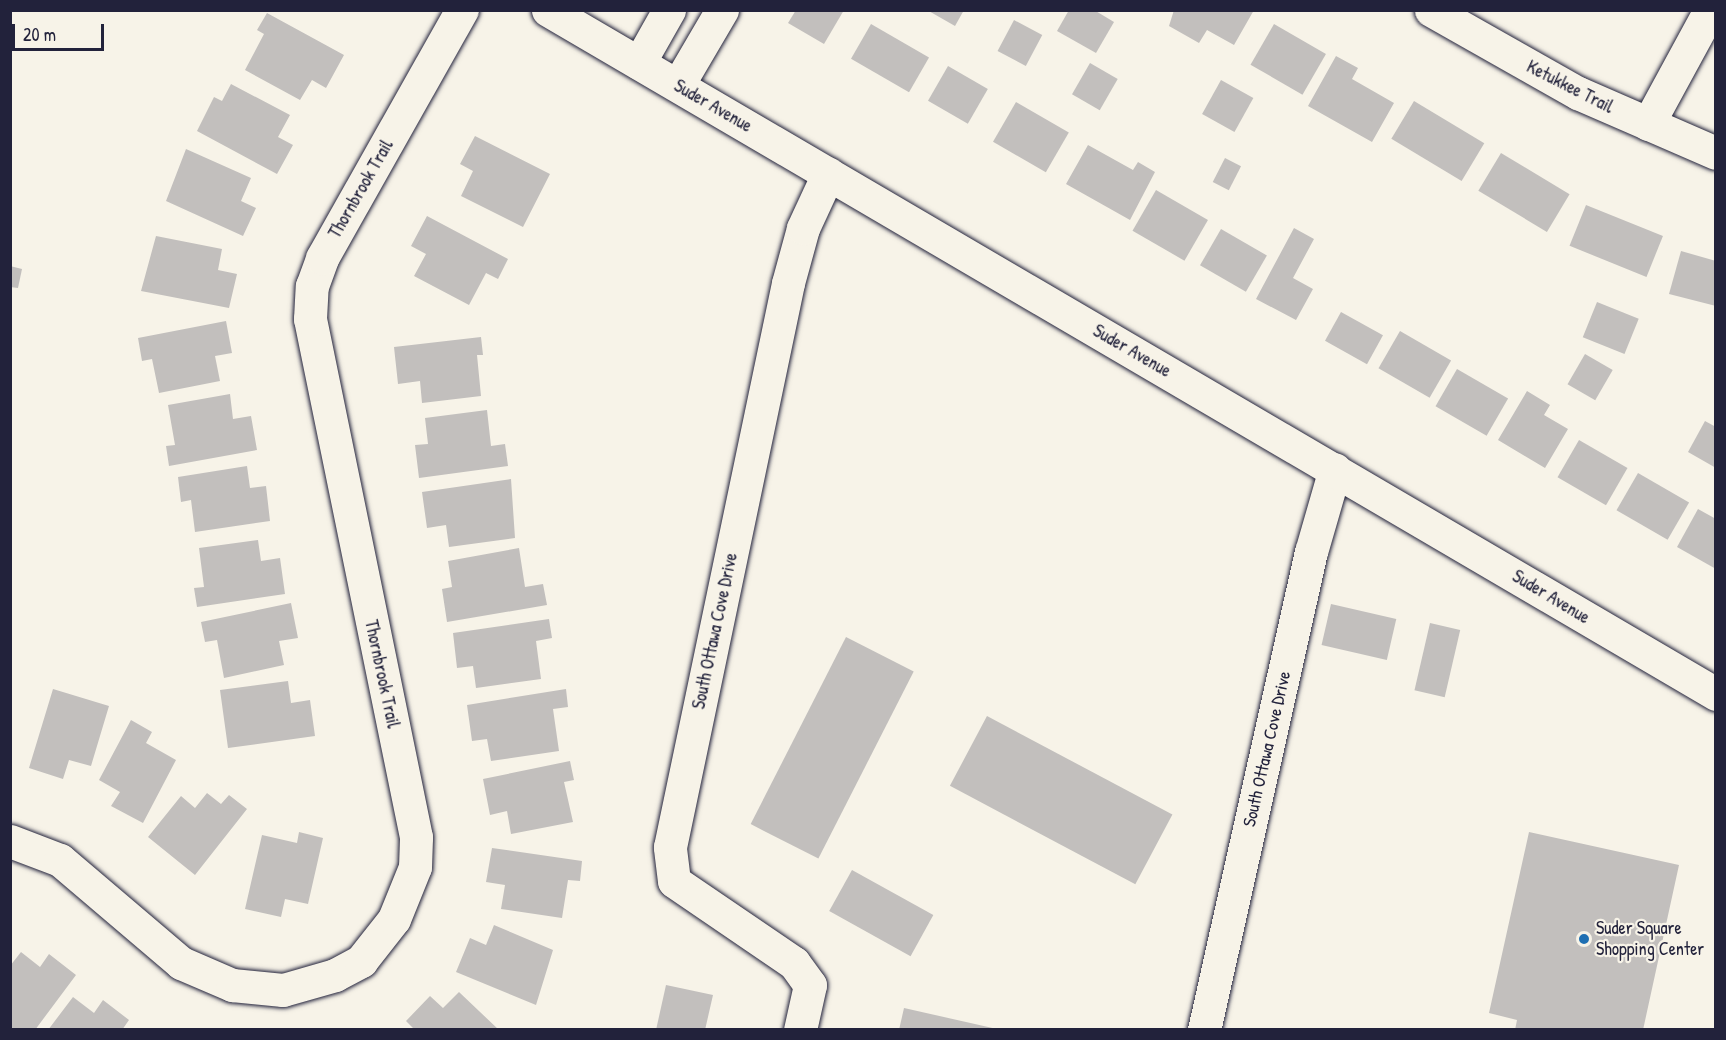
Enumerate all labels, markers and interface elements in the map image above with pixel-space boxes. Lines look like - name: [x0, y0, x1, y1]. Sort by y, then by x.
- scale bar: [15, 12, 106, 50]
- text: 20 m: [23, 22, 56, 47]
- street label: Ketukkee Trail: [1523, 56, 1617, 118]
- street label: Suder Avenue: [670, 75, 756, 137]
- street label: Thornbrook Trail: [324, 136, 398, 242]
- street label: Suder Avenue: [1089, 320, 1175, 382]
- street label: South Ottawa Cove Drive: [688, 551, 742, 711]
- street label: Suder Avenue: [1508, 566, 1594, 628]
- street label: Thornbrook Trail: [360, 618, 404, 730]
- street label: South Ottawa Cove Drive: [1239, 669, 1295, 829]
- place label: Suder Square Shopping Center: [1596, 918, 1704, 960]
- marker: Suder Square Shopping Center: [1577, 932, 1591, 946]

